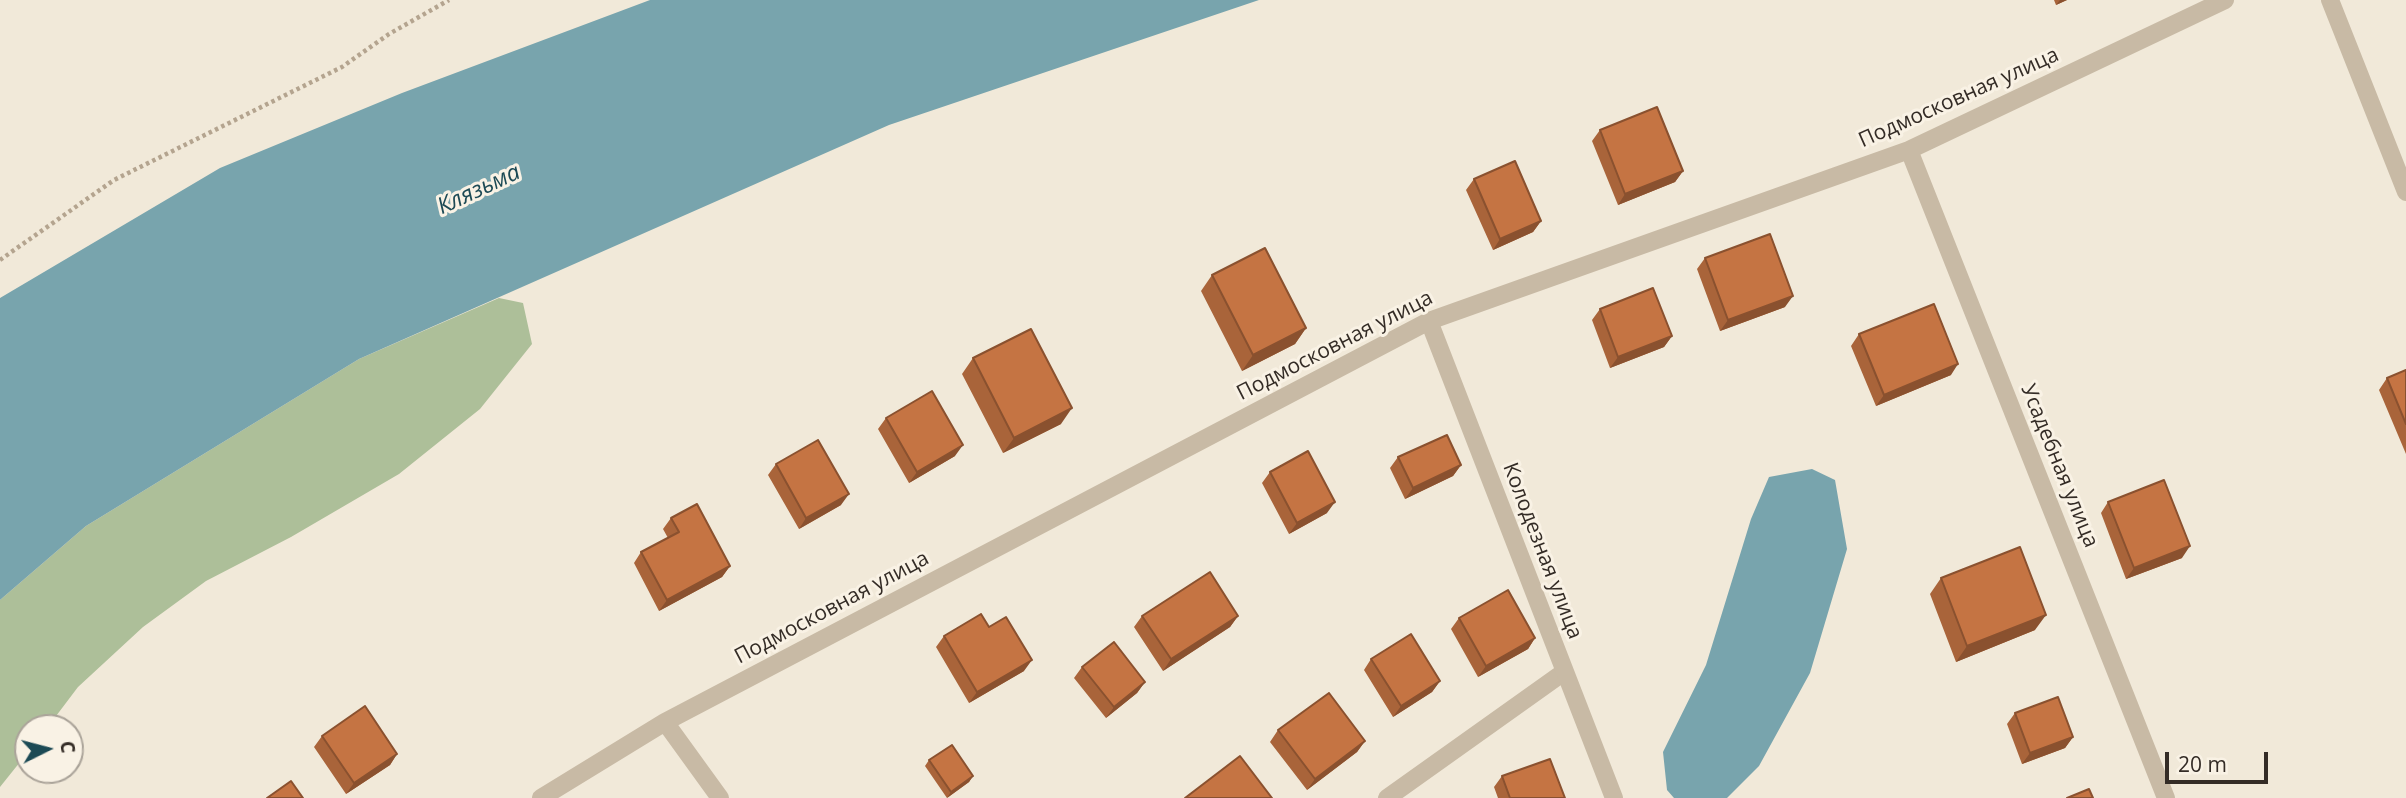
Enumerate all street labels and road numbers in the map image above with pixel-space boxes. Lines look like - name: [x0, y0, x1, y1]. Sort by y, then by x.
- street label: Подмосковная улица: [1855, 42, 2063, 154]
- street label: Подмосковная улица: [1233, 286, 1437, 406]
- street label: Усадебная улица: [2015, 381, 2103, 551]
- street label: Колодезная улица: [1497, 459, 1587, 643]
- street label: Подмосковная улица: [731, 546, 933, 670]

